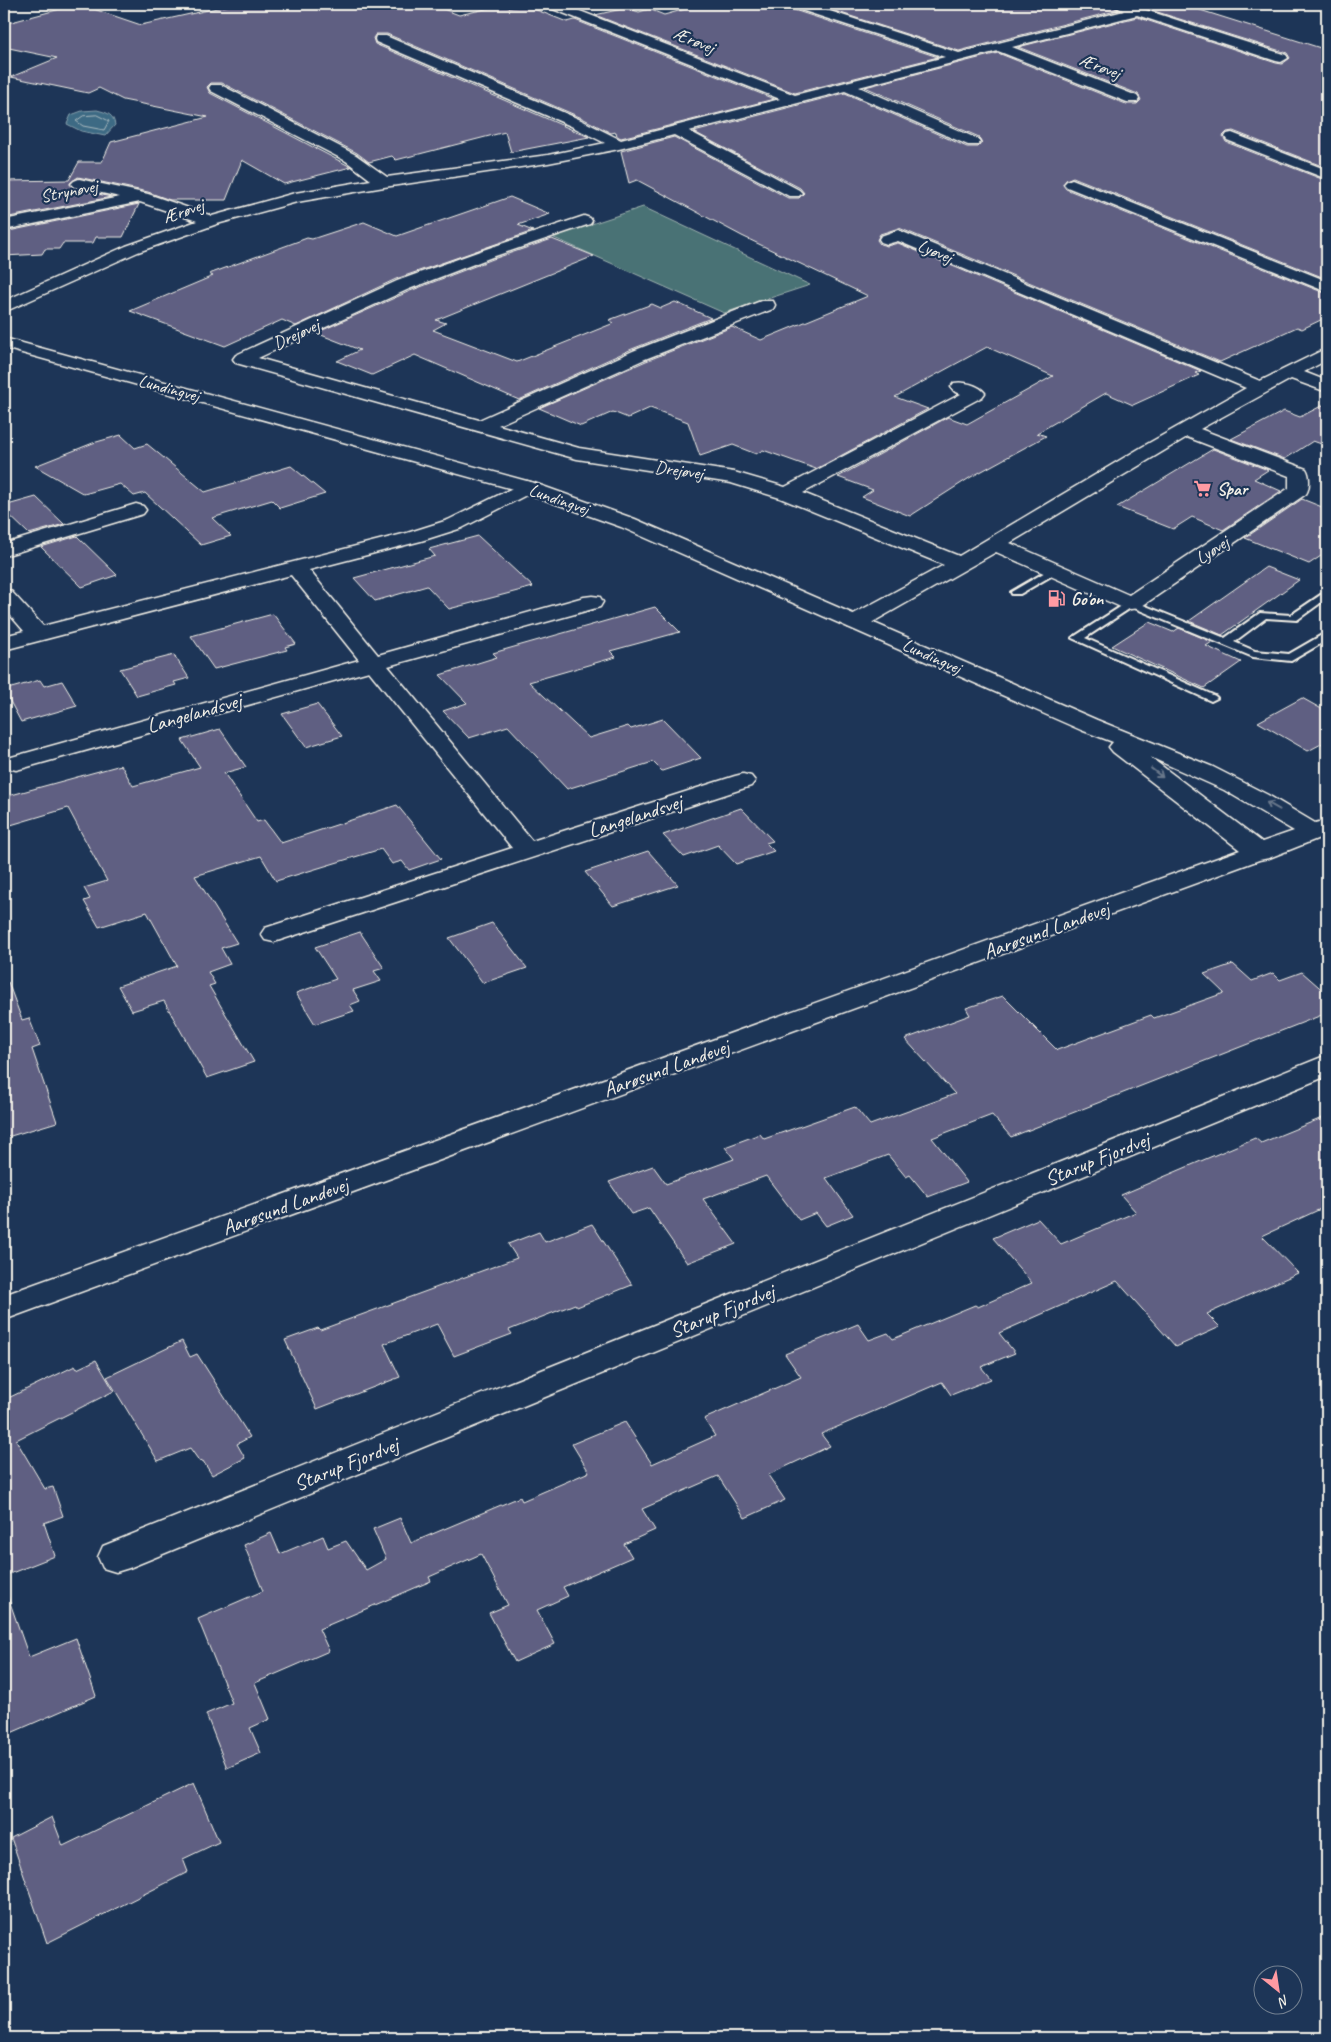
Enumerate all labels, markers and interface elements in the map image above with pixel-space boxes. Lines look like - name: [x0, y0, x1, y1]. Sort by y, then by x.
- street label: Ærøvej: [670, 22, 720, 59]
- street label: Ærøvej: [1076, 48, 1126, 85]
- street label: Strynøvej: [39, 174, 102, 207]
- street label: Ærøvej: [159, 193, 209, 228]
- street label: Lyøvej: [914, 234, 958, 269]
- street label: Drejøvej: [269, 313, 325, 354]
- street label: Lundingvej: [136, 369, 204, 407]
- street label: Drejøvej: [653, 456, 707, 485]
- street label: Lundingvej: [526, 478, 594, 520]
- place label: Spar: [1217, 478, 1250, 500]
- supermarket icon: Spar: [1193, 479, 1213, 499]
- street label: Lyøvej: [1191, 530, 1235, 569]
- place label: Go'on: [1071, 588, 1104, 610]
- fuel station icon: Go'on: [1047, 589, 1067, 609]
- street label: Lundingvej: [899, 633, 967, 680]
- street label: Langelandsvej: [144, 686, 247, 739]
- one-way arrow: [1150, 768, 1164, 778]
- street label: Langelandsvej: [585, 788, 688, 843]
- one-way arrow: [1266, 801, 1280, 811]
- street label: Aarøsund Landevej: [979, 894, 1115, 965]
- street label: Aarøsund Landevej: [599, 1032, 735, 1103]
- street label: Starup Fjordvej: [1041, 1125, 1156, 1192]
- street label: Aarøsund Landevej: [218, 1170, 354, 1241]
- street label: Starup Fjordvej: [666, 1277, 781, 1344]
- street label: Starup Fjordvej: [290, 1430, 405, 1497]
- north arrow: [1254, 1964, 1304, 2014]
- text: N: [1274, 1991, 1292, 2012]

